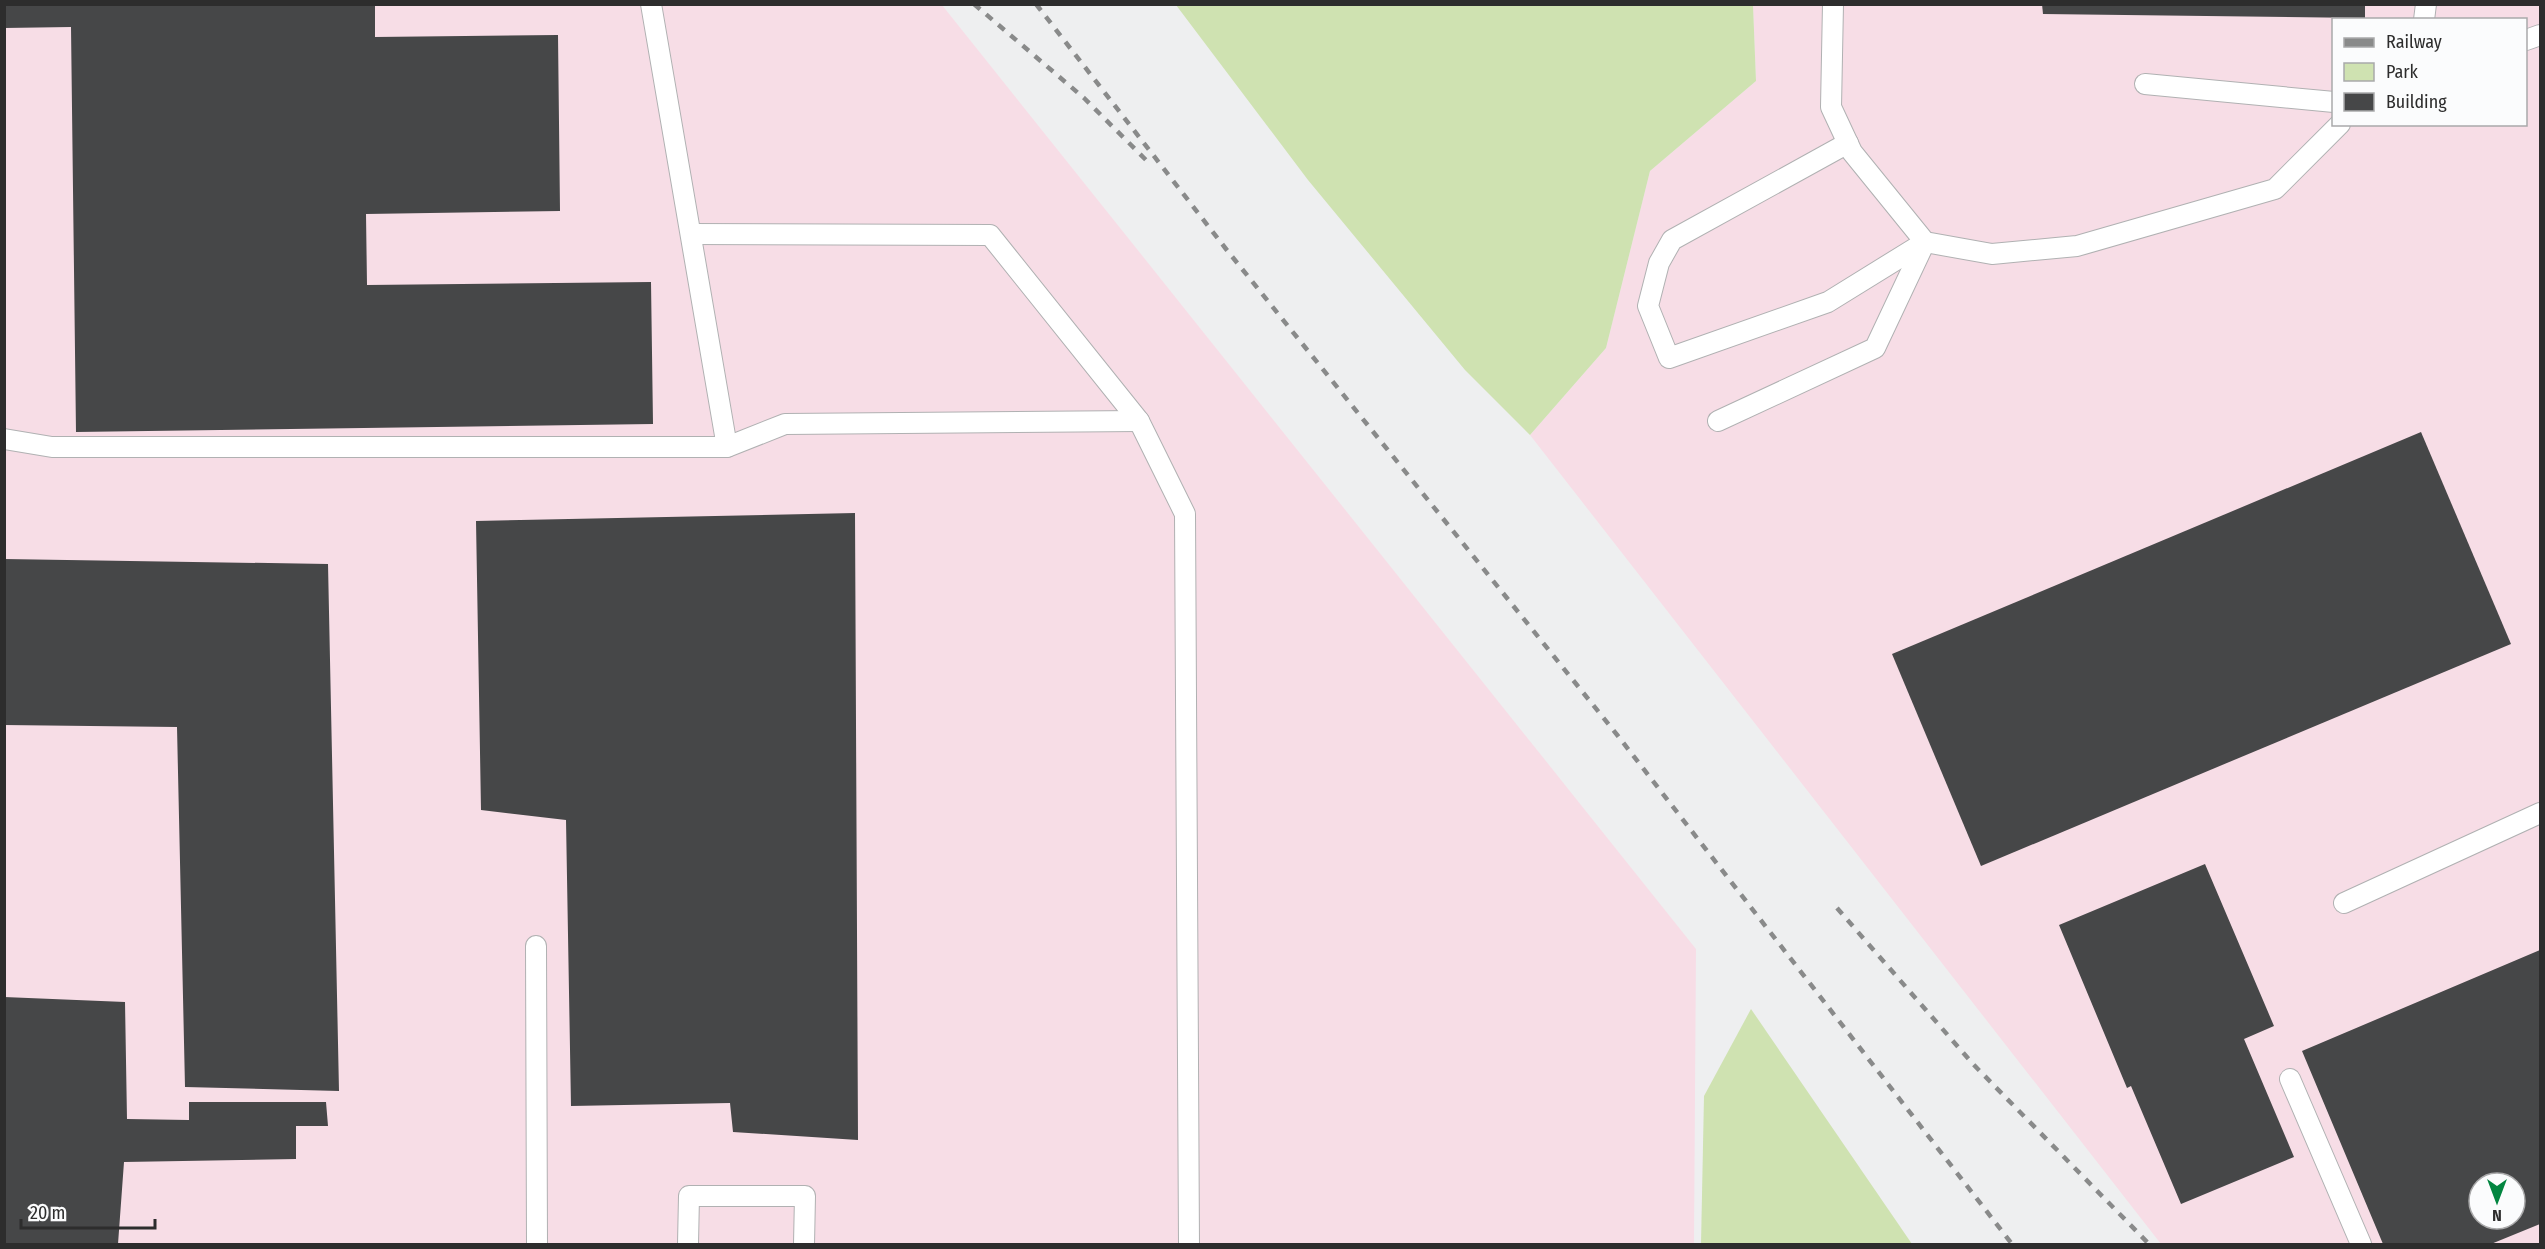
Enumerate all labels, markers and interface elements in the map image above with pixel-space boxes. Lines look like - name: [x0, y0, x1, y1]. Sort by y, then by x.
- legend: [2332, 18, 2527, 126]
- text: Railway: [2386, 31, 2442, 53]
- text: Park: [2386, 61, 2419, 83]
- text: Building: [2386, 91, 2447, 113]
- north arrow: [2467, 1171, 2527, 1231]
- scale bar: [21, 1192, 154, 1230]
- text: 20 m: [30, 1202, 65, 1224]
- text: N: [2492, 1206, 2502, 1225]

